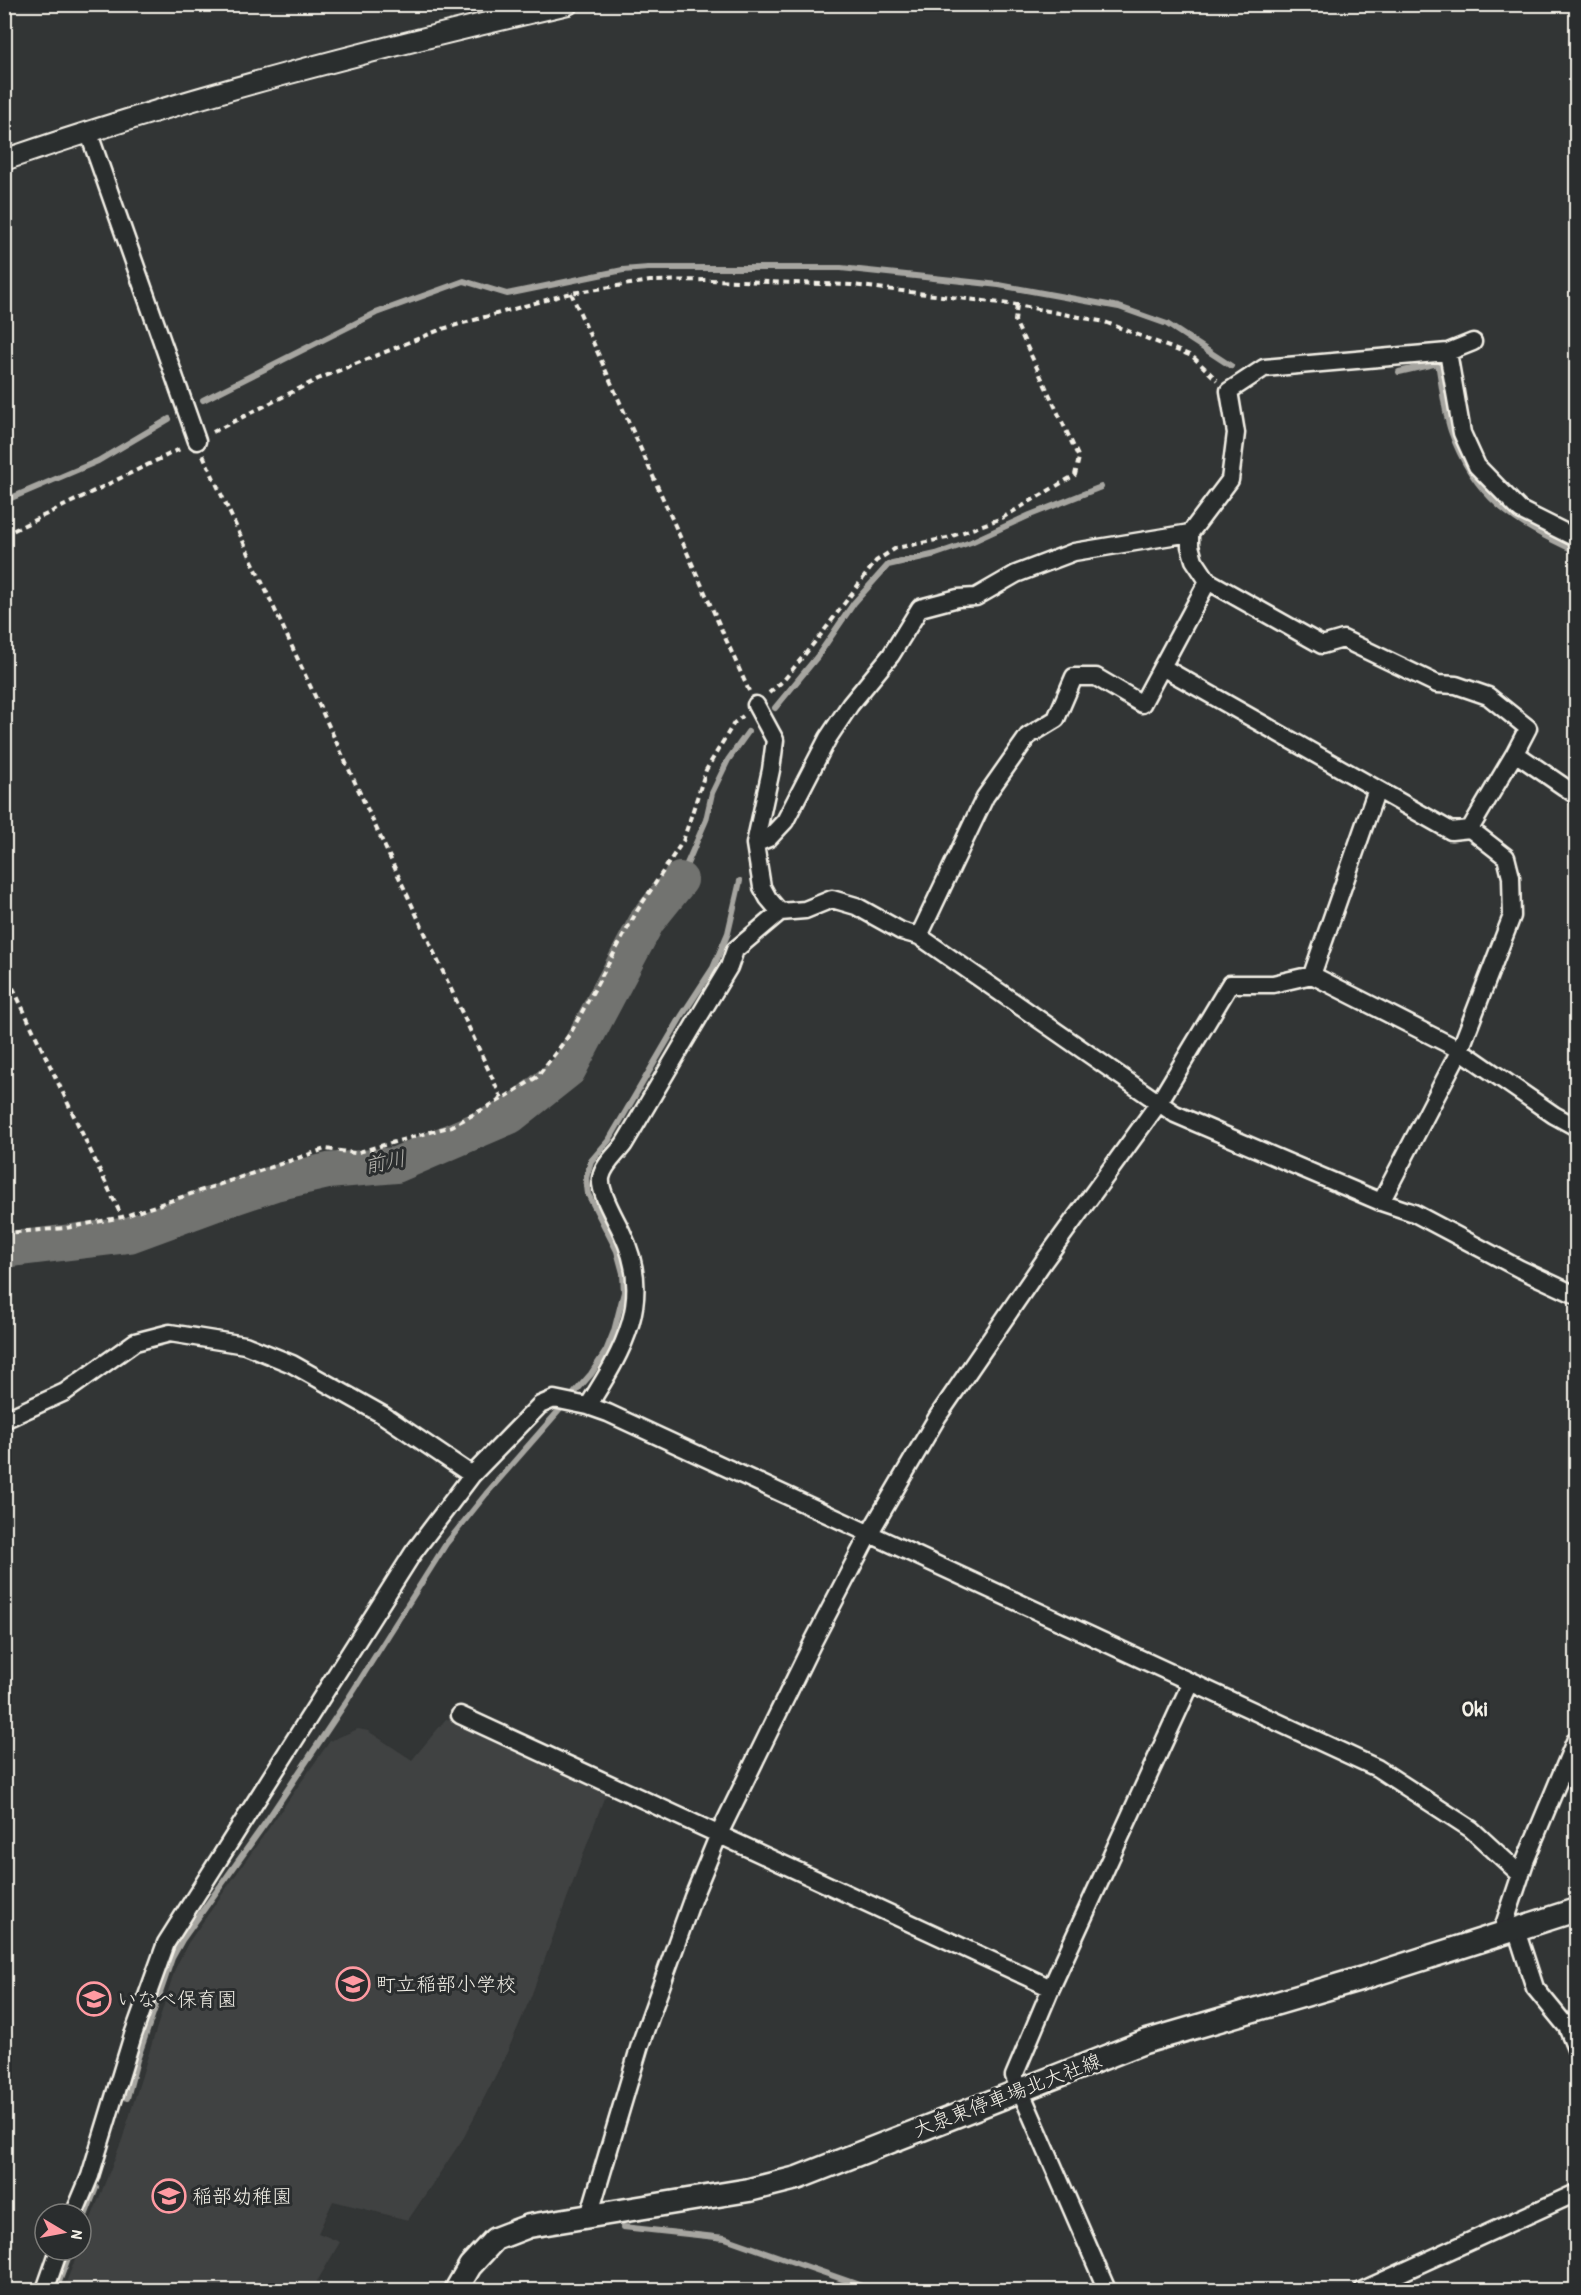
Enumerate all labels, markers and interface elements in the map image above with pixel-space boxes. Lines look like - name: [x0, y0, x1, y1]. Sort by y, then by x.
- water label: 前川: [362, 1143, 408, 1180]
- district label: Oki: [1462, 1693, 1488, 1723]
- school or university icon: 町立稲部小学校: [335, 1966, 371, 2002]
- place label: 町立稲部小学校: [376, 1970, 516, 1997]
- school or university icon: いなべ保育園: [76, 1981, 112, 2017]
- place label: いなべ保育園: [117, 1985, 237, 2012]
- street label: 大泉東停車場北大社線: [909, 2046, 1105, 2143]
- school or university icon: 稲部幼稚園: [151, 2178, 187, 2214]
- place label: 稲部幼稚園: [192, 2182, 292, 2209]
- north arrow: [33, 2202, 93, 2262]
- text: N: [66, 2229, 89, 2241]

